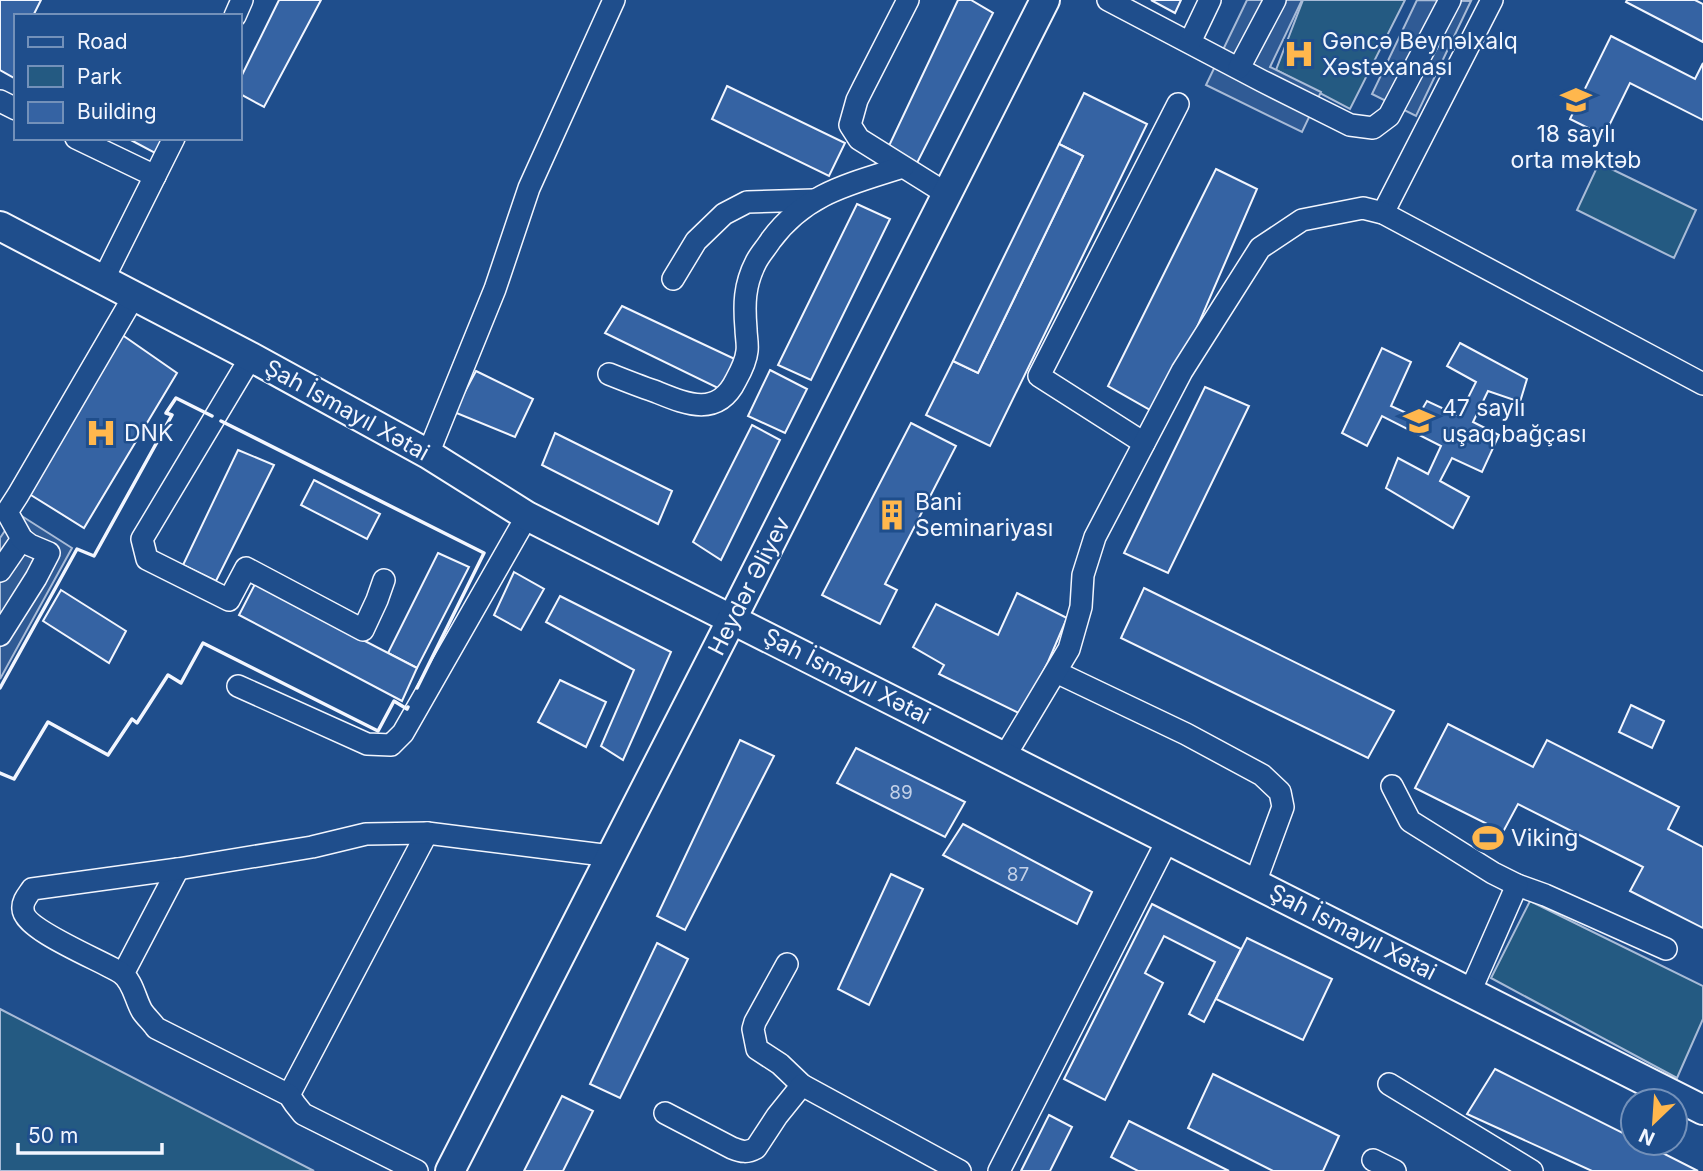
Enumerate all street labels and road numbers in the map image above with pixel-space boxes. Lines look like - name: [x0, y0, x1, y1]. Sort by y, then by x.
- street label: Şah İsmayıl Xətai: [260, 353, 434, 467]
- street label: Heydər Əliyev: [702, 512, 796, 660]
- street label: Şah İsmayıl Xətai: [759, 622, 935, 730]
- street label: Şah İsmayıl Xətai: [1265, 878, 1441, 986]

